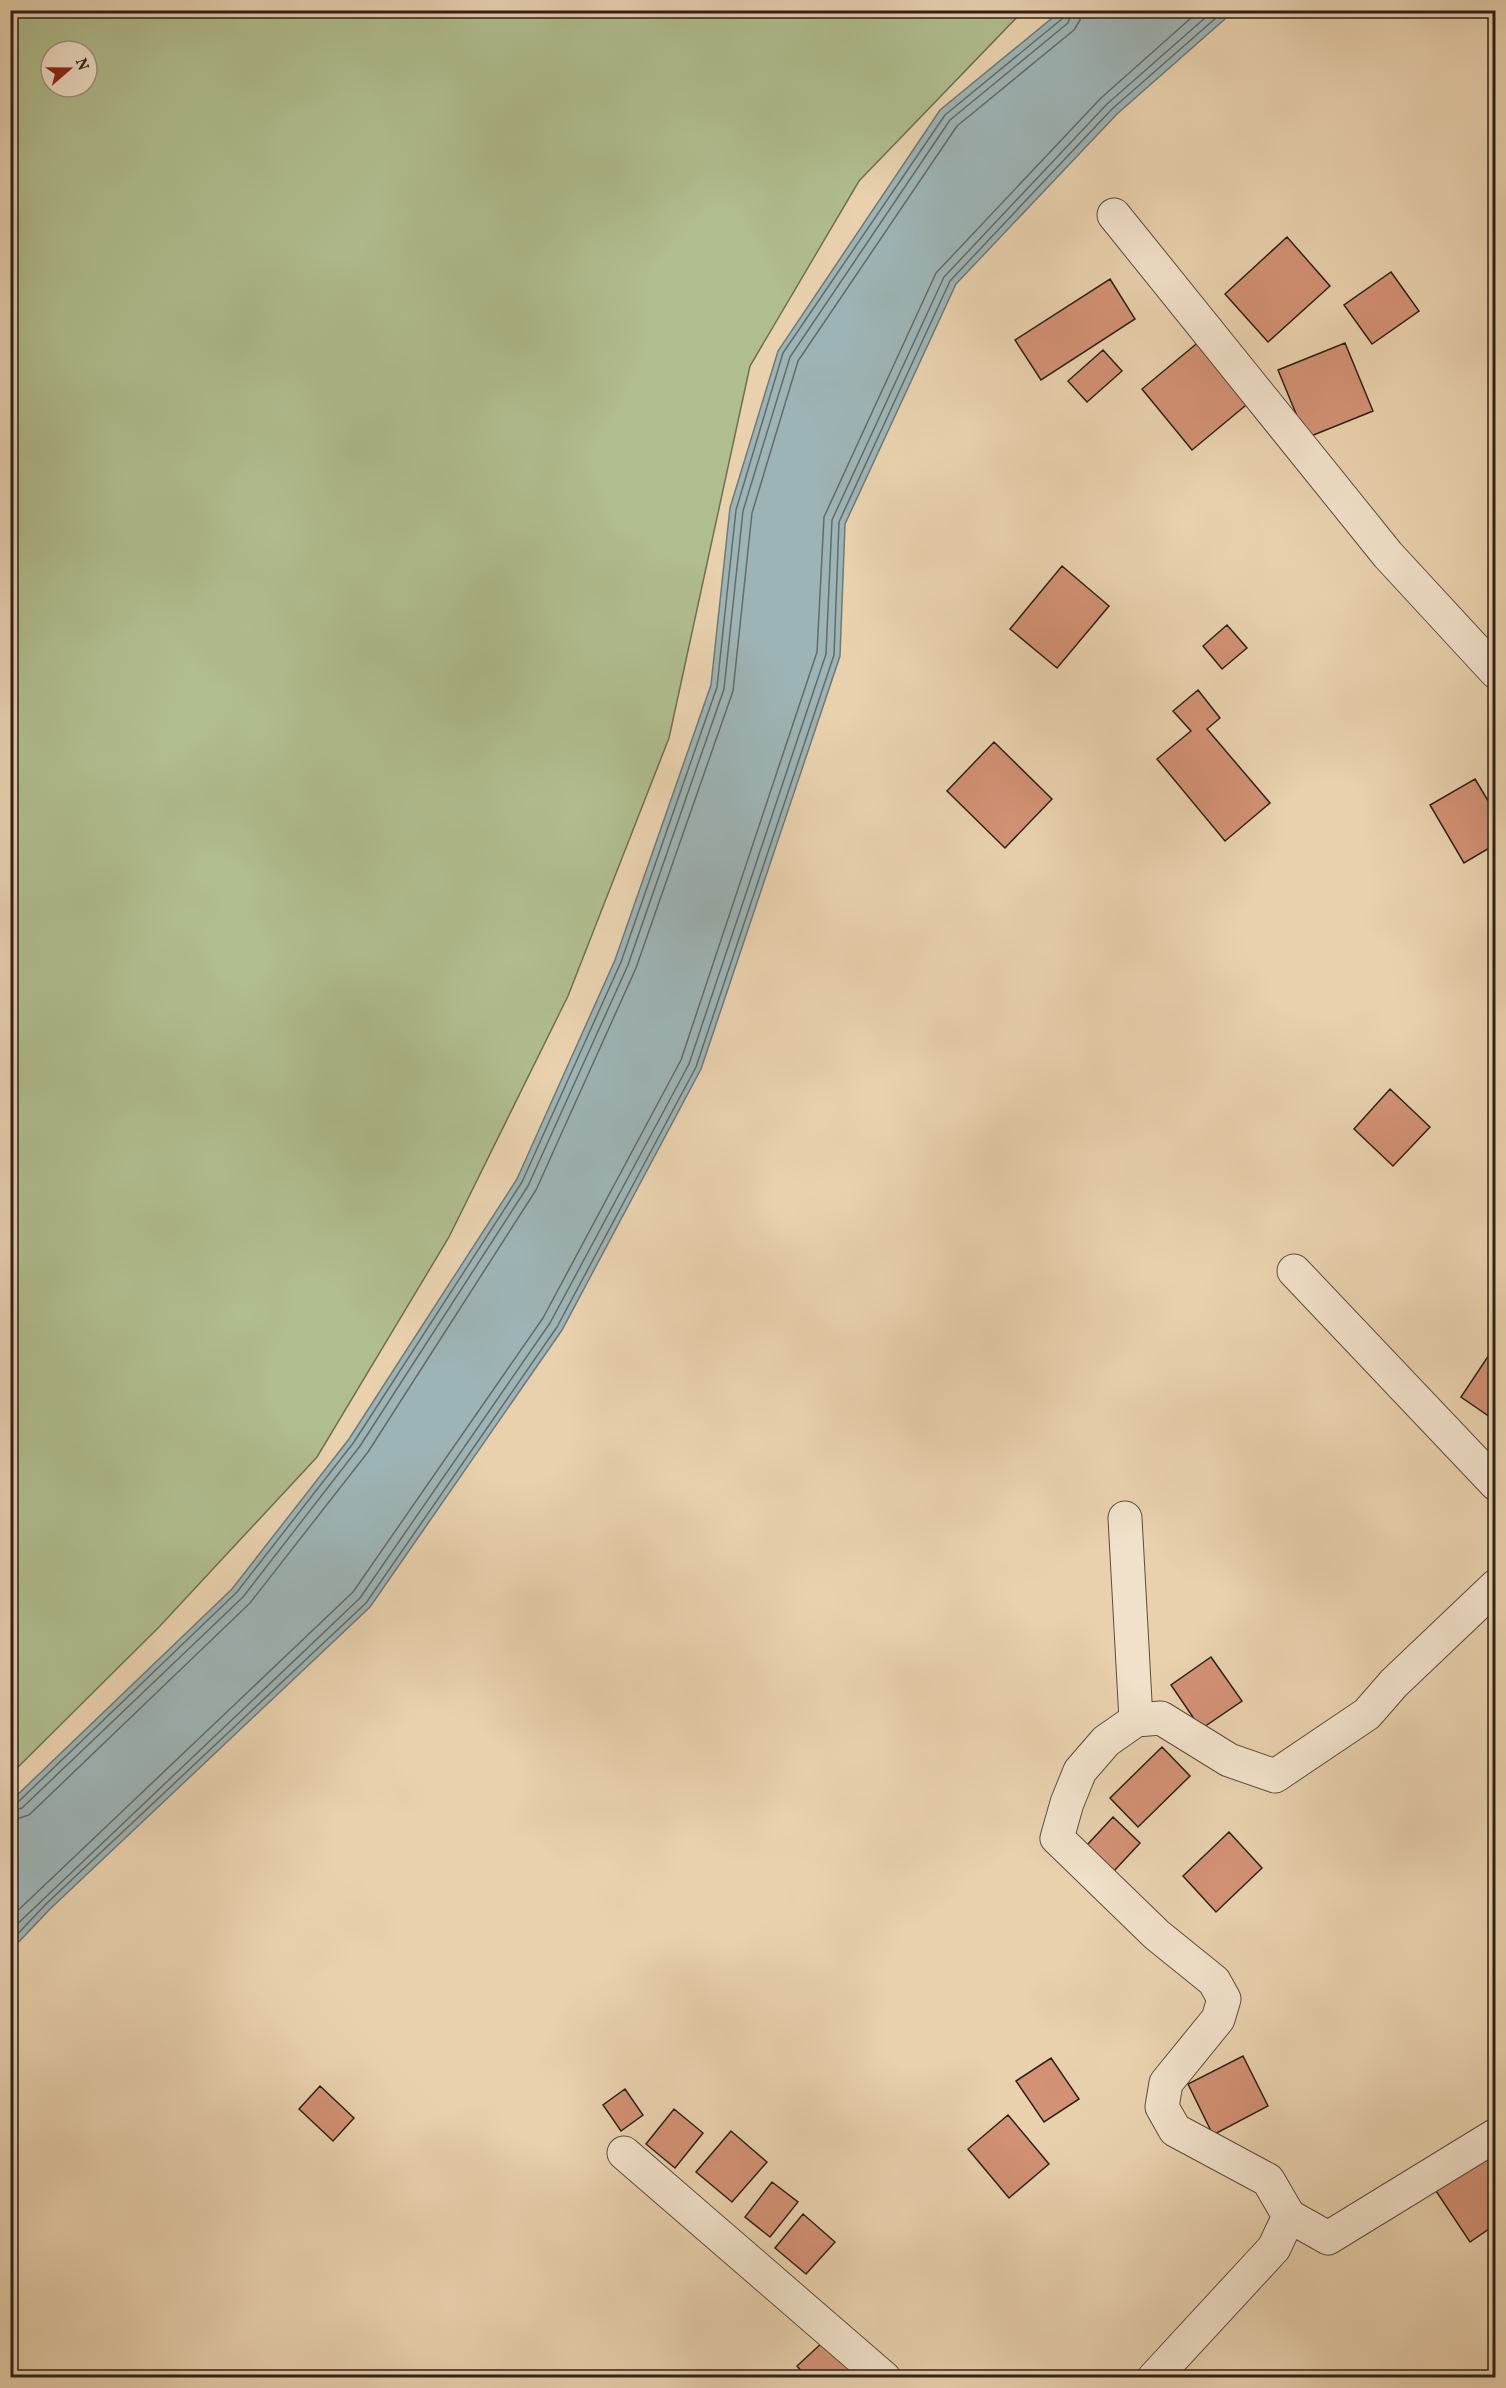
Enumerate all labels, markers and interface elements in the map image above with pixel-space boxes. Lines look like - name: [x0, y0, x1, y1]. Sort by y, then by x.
- north arrow: [39, 39, 99, 99]
- text: N: [69, 55, 94, 74]

